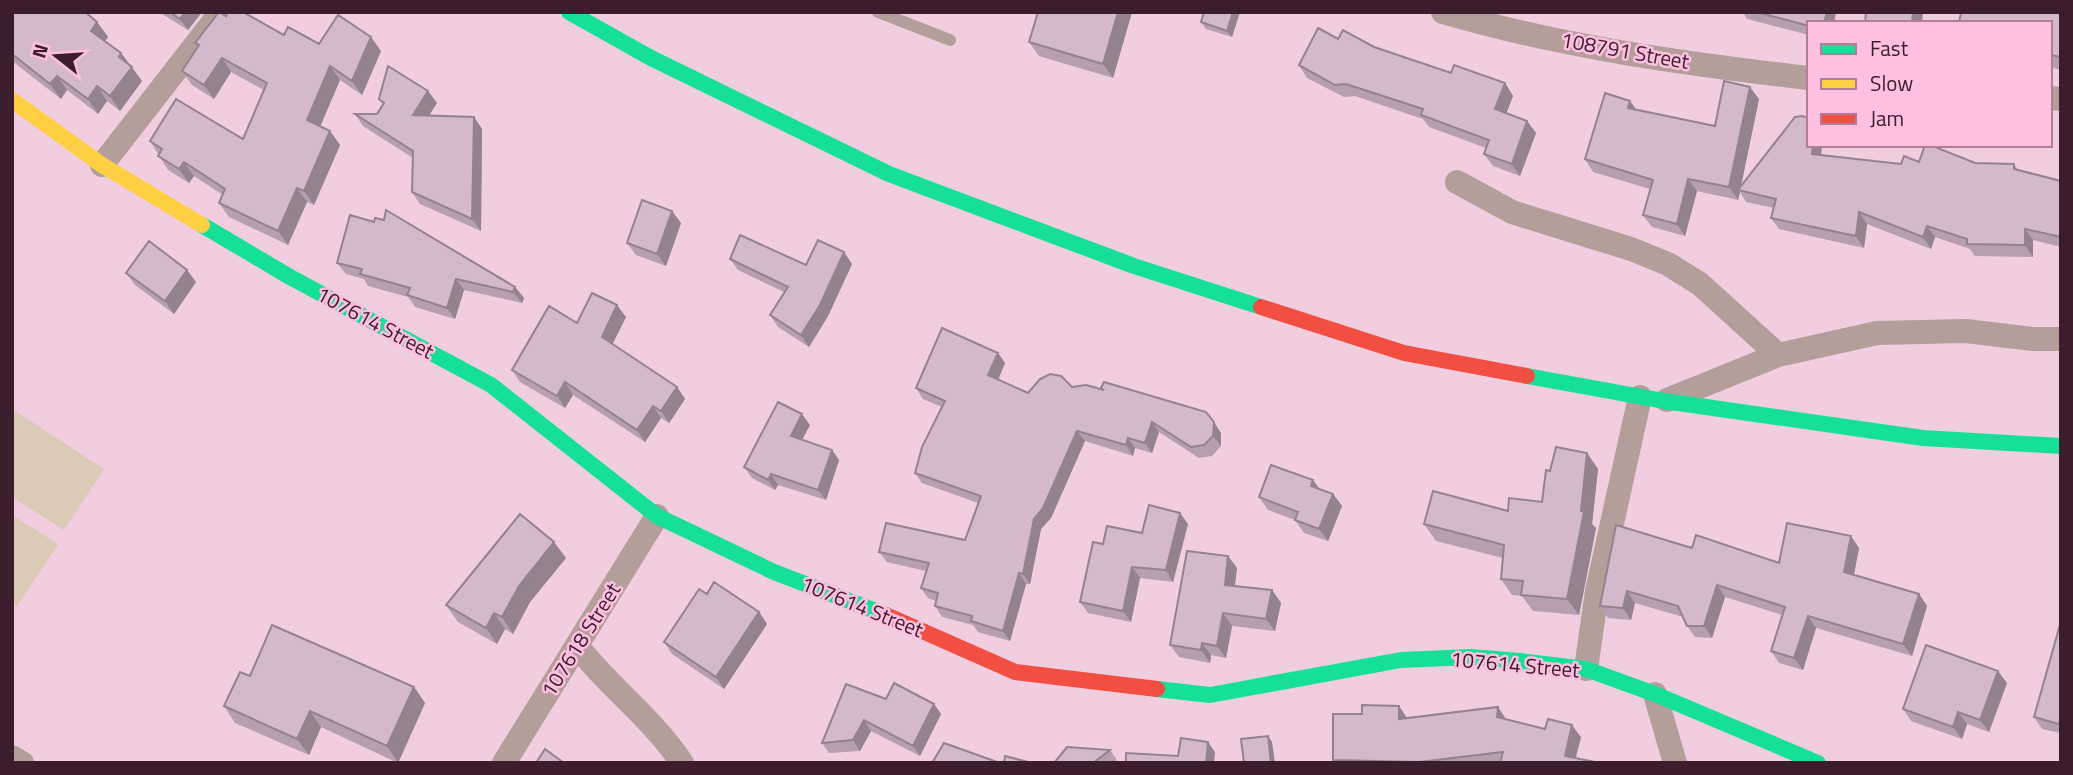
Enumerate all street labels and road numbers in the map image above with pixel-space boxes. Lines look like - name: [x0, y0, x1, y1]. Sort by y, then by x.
- street label: 108791 Street: [1559, 23, 1692, 77]
- street label: 107614 Street: [311, 278, 441, 367]
- street label: 107614 Street: [796, 567, 929, 645]
- street label: 107618 Street: [532, 576, 628, 703]
- street label: 107614 Street: [1449, 642, 1582, 686]

